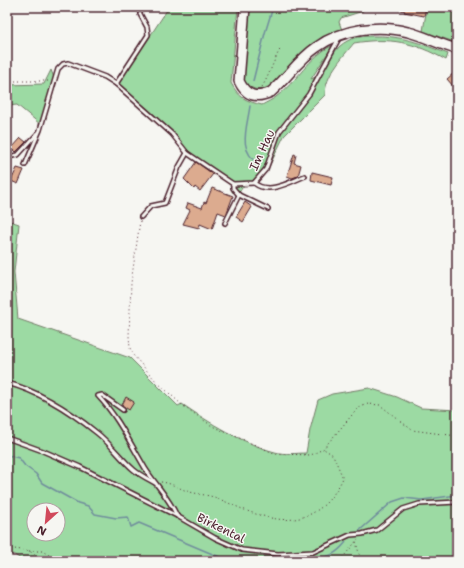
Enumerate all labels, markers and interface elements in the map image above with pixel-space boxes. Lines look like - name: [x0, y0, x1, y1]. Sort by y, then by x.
- street label: Im Hau: [246, 127, 278, 173]
- north arrow: [26, 502, 66, 542]
- street label: Birkental: [194, 509, 248, 547]
- text: N: [34, 522, 49, 539]

